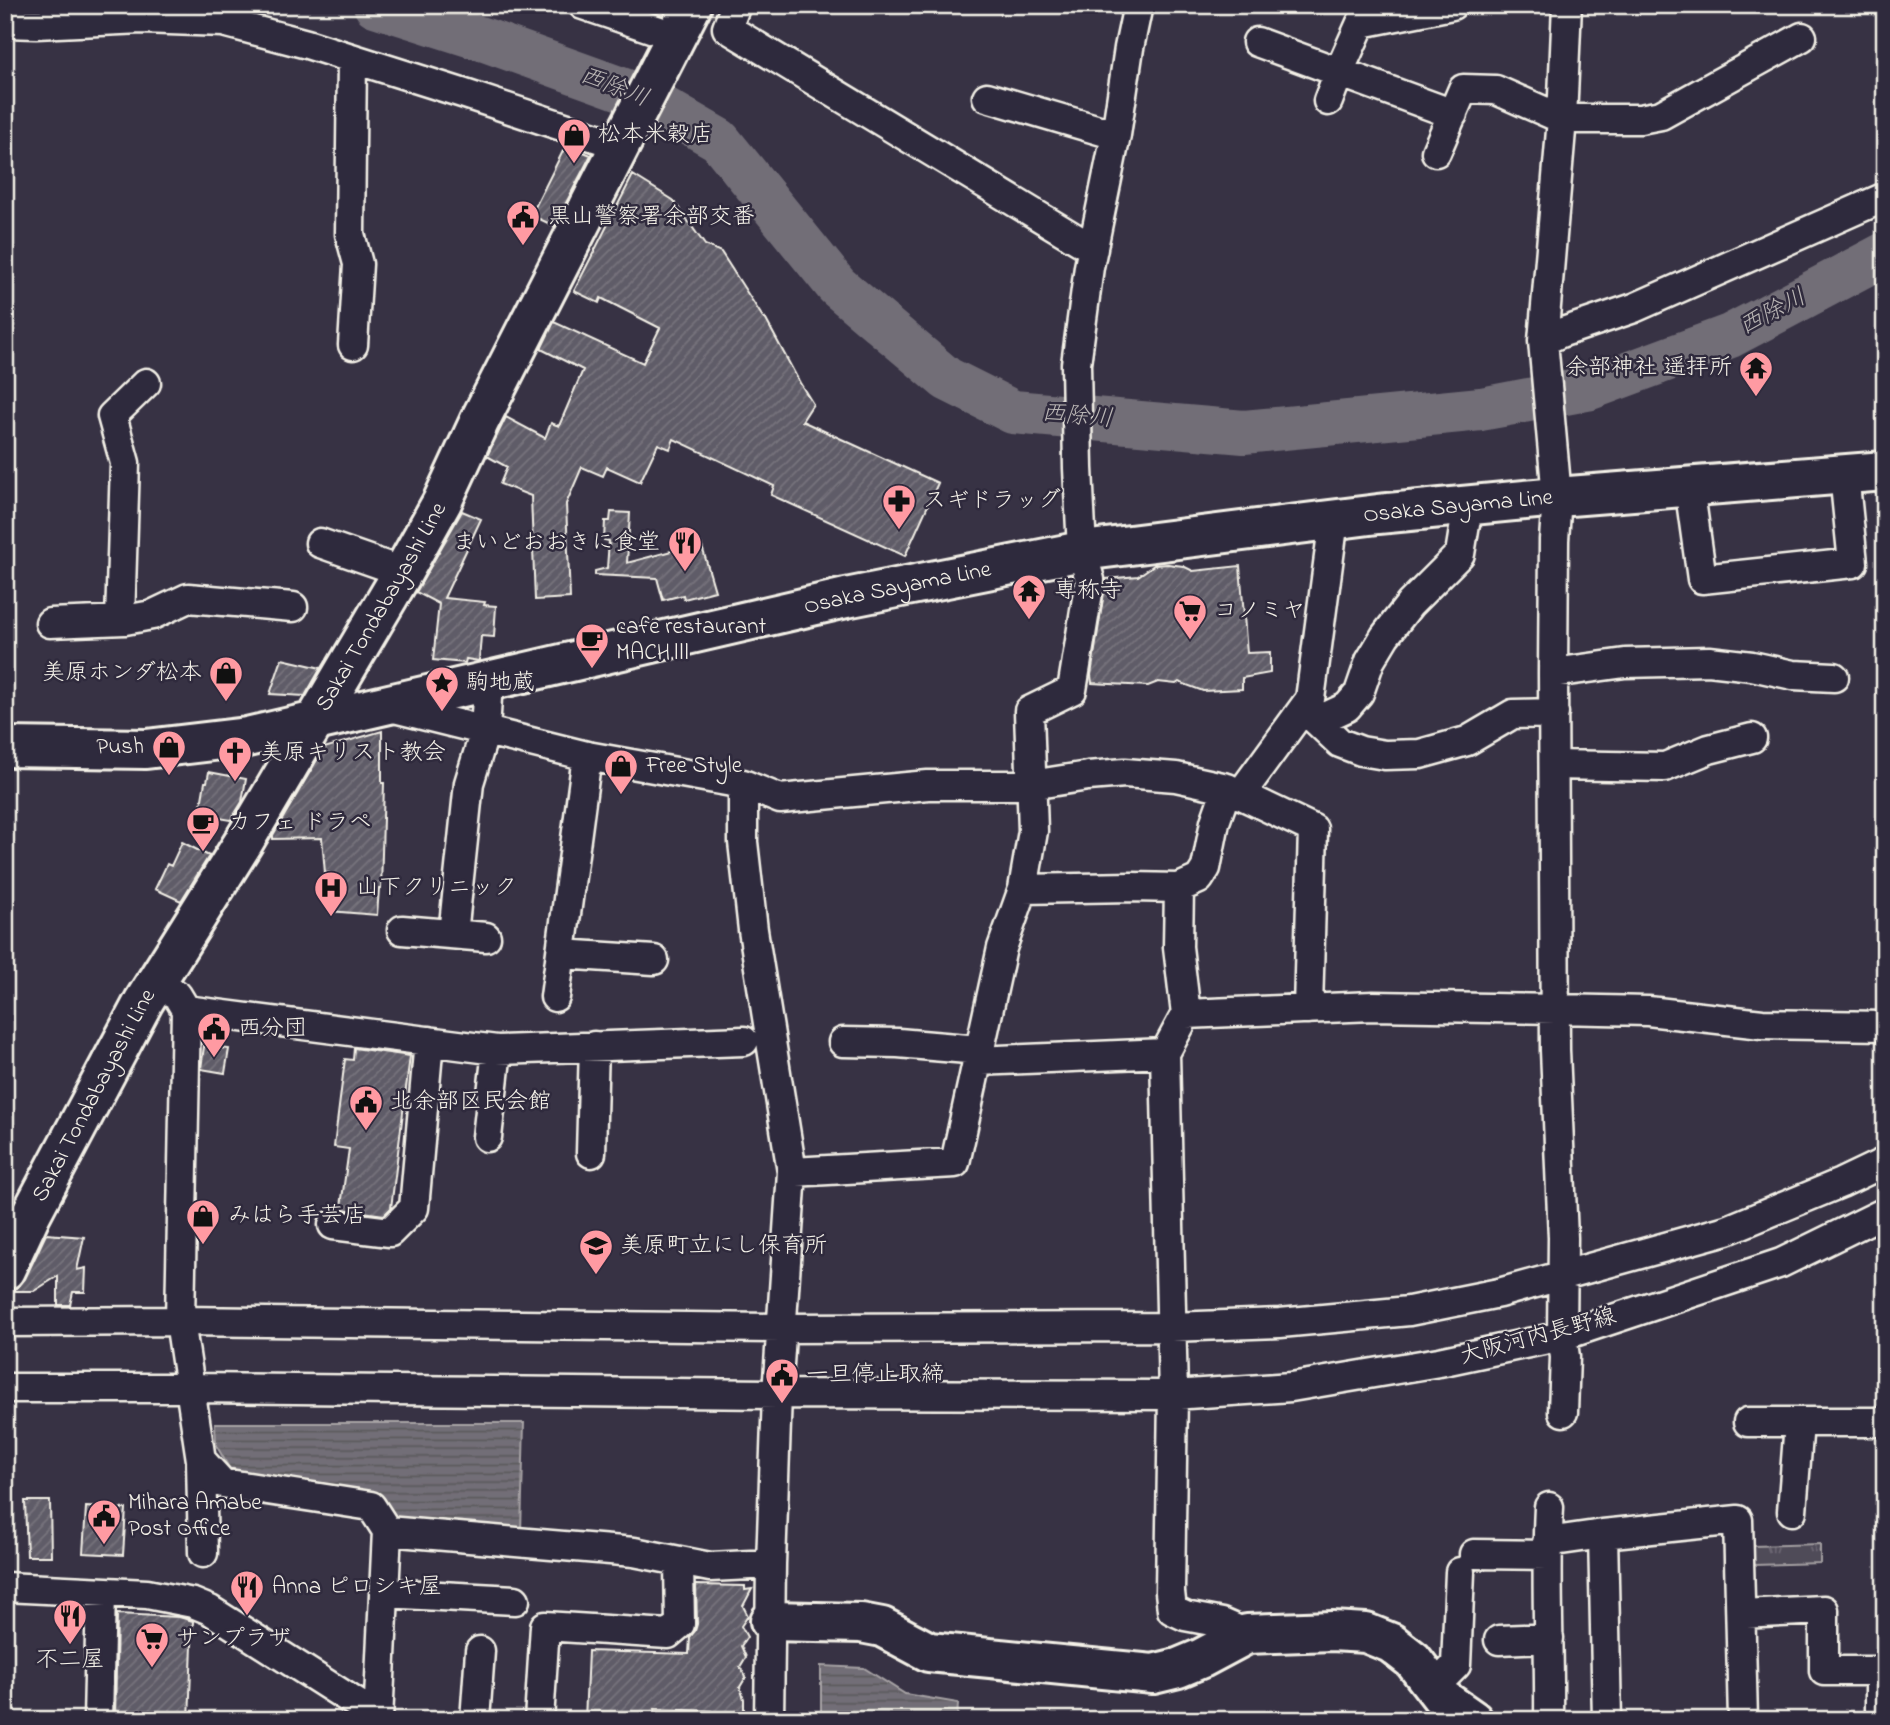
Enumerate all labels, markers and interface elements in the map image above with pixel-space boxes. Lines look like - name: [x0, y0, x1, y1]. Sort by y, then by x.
- water label: 西除川: [574, 59, 654, 117]
- shop icon: 松本米穀店: [555, 116, 593, 165]
- place label: 松本米穀店: [598, 119, 713, 152]
- public building icon: 黒山警察署余部交番: [504, 198, 542, 247]
- place label: 黒山警察署余部交番: [548, 201, 755, 234]
- water label: 西除川: [1733, 281, 1813, 345]
- temple icon: 余部神社 遥拝所: [1737, 349, 1775, 398]
- place label: 余部神社 遥拝所: [1565, 352, 1732, 385]
- water label: 西除川: [1040, 396, 1114, 438]
- street label: Osaka Sayama Line: [1361, 481, 1555, 532]
- pharmacy icon: スギドラッグ: [880, 482, 918, 531]
- place label: スギドラッグ: [923, 485, 1061, 518]
- street label: Sakai Tondabayashi Line: [308, 496, 456, 718]
- restaurant icon: まいどおおきに食堂: [666, 524, 704, 573]
- place label: まいどおおきに食堂: [453, 527, 660, 560]
- street label: Osaka Sayama Line: [801, 553, 995, 624]
- temple icon: 専称寺: [1010, 572, 1048, 621]
- place label: 専称寺: [1054, 575, 1123, 608]
- supermarket icon: コノミヤ: [1171, 592, 1209, 641]
- place label: コノミヤ: [1214, 595, 1306, 628]
- place label: cafe restaurant MACHⅢ: [616, 611, 767, 670]
- cafe icon: cafe restaurant MACHⅢ: [573, 621, 611, 670]
- shop icon: 美原ホンダ松本: [207, 654, 245, 703]
- place label: 美原ホンダ松本: [42, 657, 202, 690]
- place icon: 駒地蔵: [423, 664, 461, 713]
- place label: 駒地蔵: [466, 667, 535, 700]
- shop icon: Push: [150, 728, 188, 777]
- place label: Push: [96, 731, 144, 764]
- church icon: 美原キリスト教会: [216, 734, 254, 783]
- place label: 美原キリスト教会: [260, 737, 446, 770]
- shop icon: Free Style: [602, 747, 640, 796]
- place label: Free Style: [645, 750, 743, 785]
- cafe icon: カフェ ドラペ: [184, 804, 222, 853]
- place label: カフェ ドラペ: [228, 807, 372, 840]
- hospital icon: 山下クリニック: [312, 869, 350, 918]
- place label: 山下クリニック: [356, 872, 517, 905]
- street label: Sakai Tondabayashi Line: [24, 982, 165, 1208]
- public building icon: 西分団: [195, 1010, 233, 1059]
- place label: 西分団: [238, 1013, 307, 1046]
- public building icon: 北余部区民会館: [347, 1083, 385, 1132]
- place label: 北余部区民会館: [390, 1086, 551, 1119]
- shop icon: みはら手芸店: [184, 1197, 222, 1246]
- place label: みはら手芸店: [228, 1200, 366, 1233]
- school or university icon: 美原町立にし保育所: [577, 1227, 615, 1276]
- place label: 美原町立にし保育所: [620, 1230, 827, 1263]
- street label: 大阪河内長野線: [1456, 1300, 1620, 1374]
- public building icon: 一旦停止取締: [763, 1356, 801, 1405]
- place label: 一旦停止取締: [806, 1359, 944, 1392]
- place label: Mihara Amabe Post Office: [128, 1487, 262, 1546]
- public building icon: Mihara Amabe Post Office: [85, 1497, 123, 1546]
- restaurant icon: Anna ピロシキ屋: [228, 1568, 266, 1617]
- place label: Anna ピロシキ屋: [272, 1571, 442, 1604]
- restaurant icon: 不二屋: [51, 1597, 89, 1646]
- supermarket icon: サンプラザ: [133, 1620, 171, 1669]
- place label: サンプラザ: [176, 1623, 291, 1656]
- place label: 不二屋: [36, 1644, 105, 1677]

